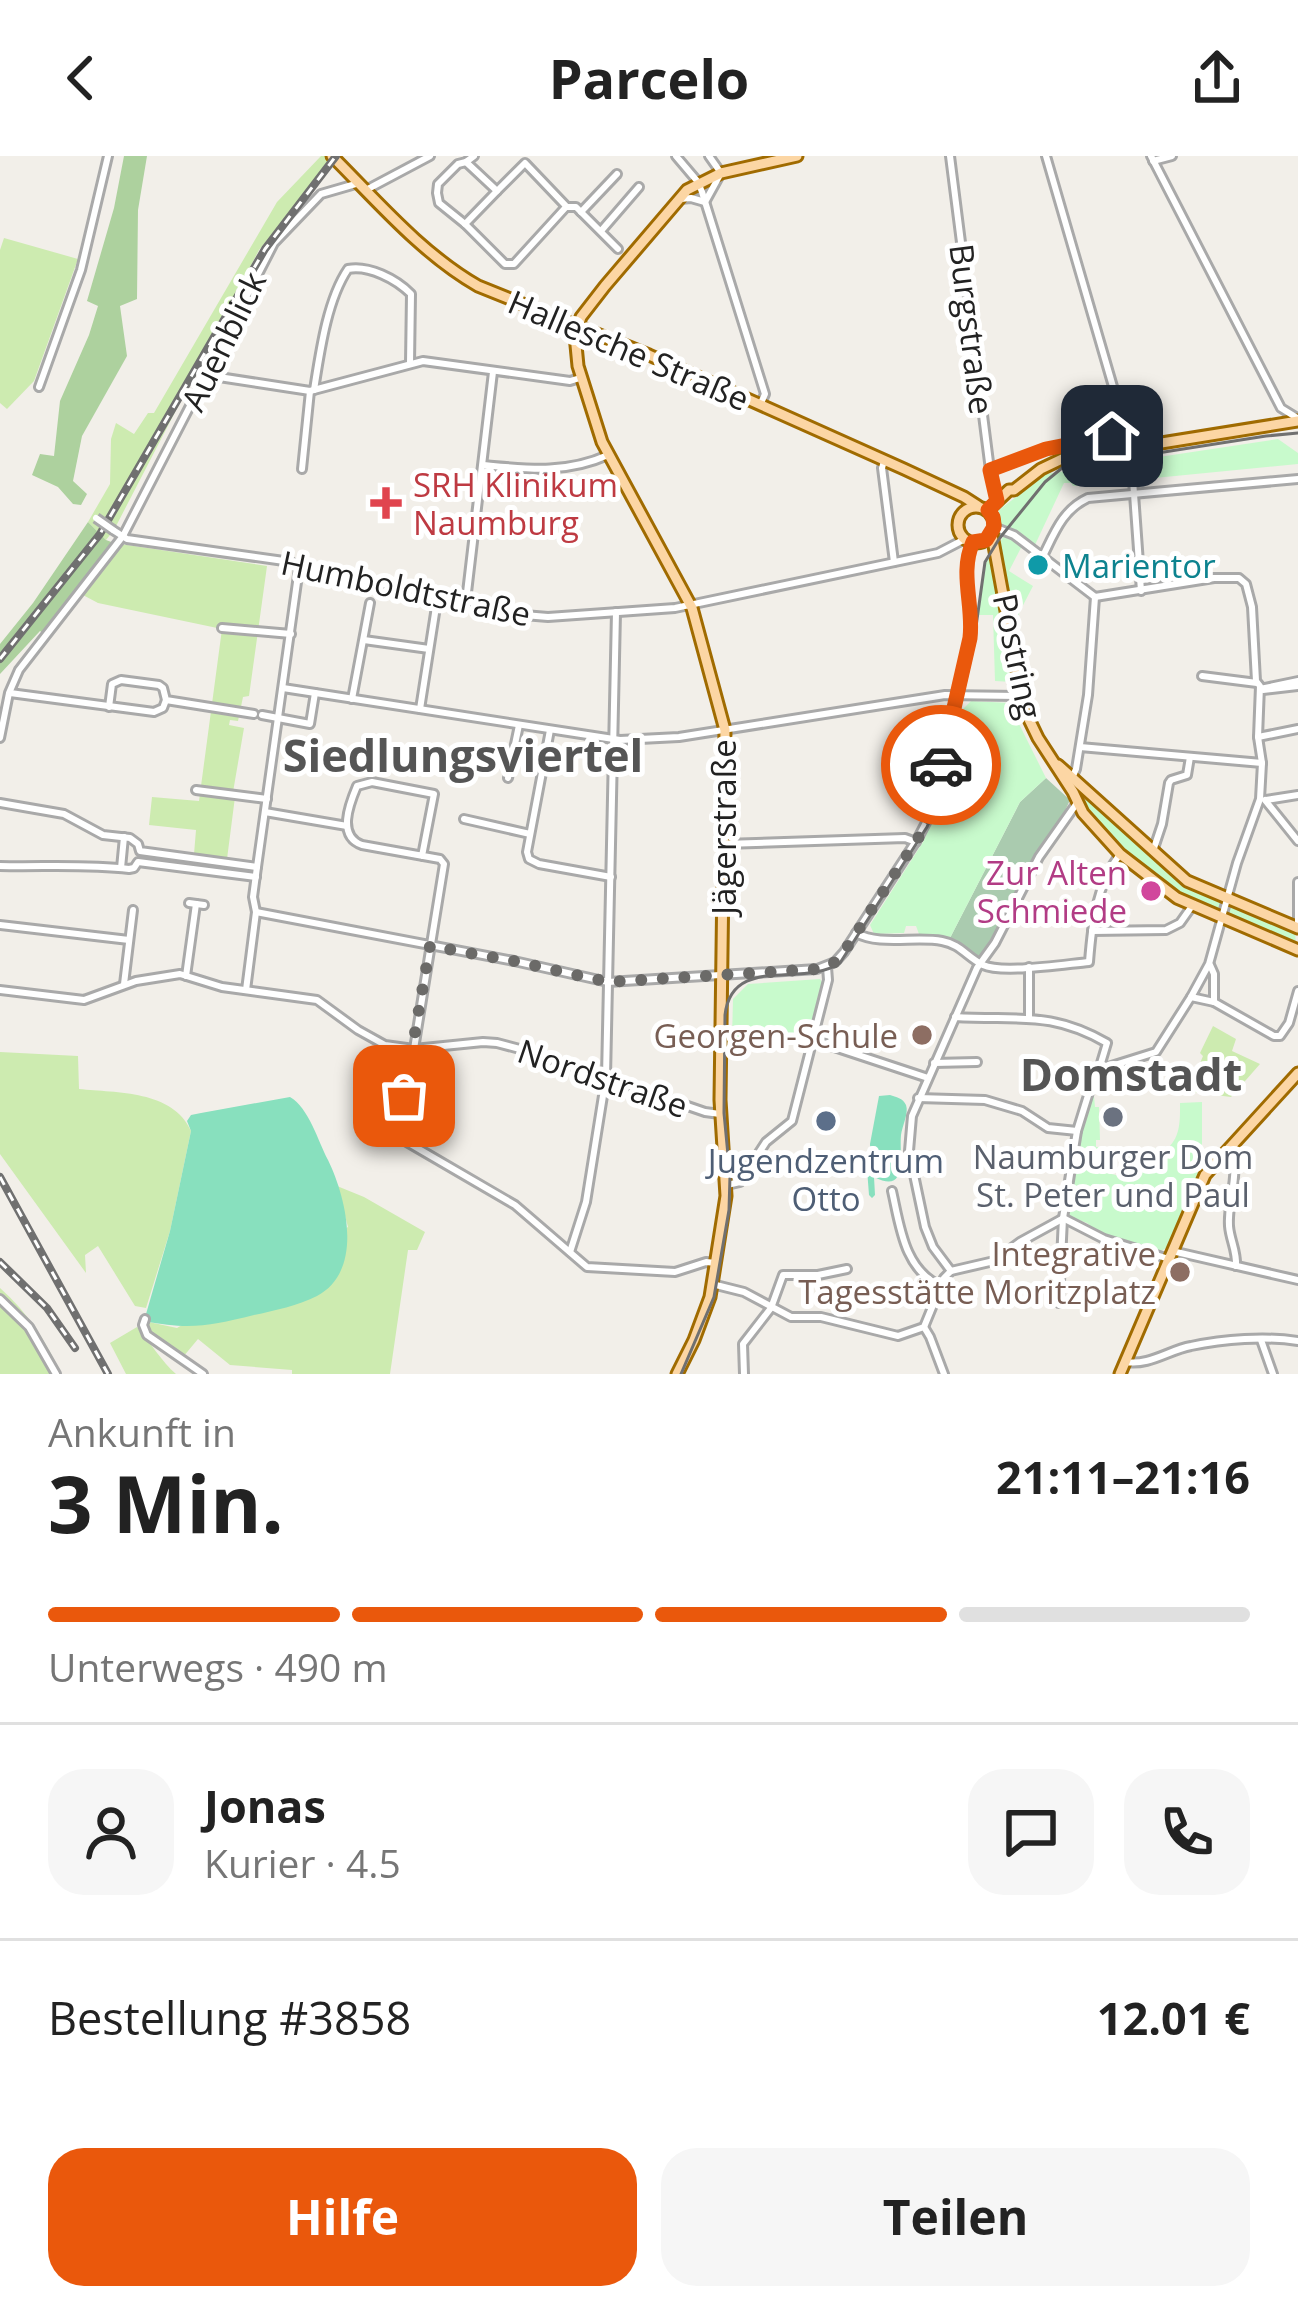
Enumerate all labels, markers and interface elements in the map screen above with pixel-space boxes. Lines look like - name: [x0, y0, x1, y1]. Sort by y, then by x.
- text: Parcelo: [549, 41, 749, 115]
- icon: back: [48, 45, 114, 111]
- icon: share: [1184, 45, 1250, 111]
- street label: Burgstraße: [939, 241, 1005, 417]
- street label: Auenblick: [170, 263, 276, 418]
- street label: Hallesche Straße: [502, 279, 756, 421]
- pin: [1061, 385, 1163, 487]
- icon: home: [1079, 403, 1145, 469]
- place label: SRH Klinikum Naumburg: [413, 462, 618, 545]
- marker: SRH Klinikum Naumburg: [370, 487, 402, 519]
- street label: Humboldtstraße: [277, 540, 535, 636]
- place label: Marientor: [1062, 543, 1216, 588]
- marker: Marientor: [1025, 552, 1051, 578]
- street label: Postring: [983, 589, 1053, 723]
- courier: [881, 705, 1001, 825]
- district label: Siedlungsviertel: [283, 724, 643, 785]
- icon: car: [908, 732, 974, 798]
- street label: Jägerstraße: [701, 739, 746, 918]
- place label: Zur Alten Schmiede: [977, 850, 1127, 933]
- marker: Zur Alten Schmiede: [1138, 878, 1164, 904]
- place label: Georgen-Schule: [654, 1013, 898, 1058]
- marker: Georgen-Schule: [909, 1022, 935, 1048]
- street label: Nordstraße: [512, 1028, 694, 1128]
- district label: Domstadt: [1020, 1043, 1242, 1104]
- pin: [353, 1045, 455, 1147]
- icon: bag: [371, 1063, 437, 1129]
- marker: Naumburger Dom St. Peter und Paul: [1100, 1104, 1126, 1130]
- marker: Jugendzentrum Otto: [813, 1108, 839, 1134]
- place label: Naumburger Dom St. Peter und Paul: [973, 1134, 1253, 1217]
- place label: Jugendzentrum Otto: [705, 1138, 944, 1221]
- place label: Integrative Tagesstätte Moritzplatz: [798, 1231, 1156, 1314]
- marker: Integrative Tagesstätte Moritzplatz: [1167, 1259, 1193, 1285]
- text: Ankunft in: [48, 1405, 236, 1458]
- text: 21:11–21:16: [996, 1446, 1250, 1507]
- text: 3 Min.: [48, 1450, 284, 1556]
- text: Unterwegs · 490 m: [48, 1640, 388, 1693]
- button: person: [48, 1769, 174, 1895]
- button: chat: [968, 1769, 1094, 1895]
- button: phone: [1124, 1769, 1250, 1895]
- text: Jonas: [204, 1775, 326, 1836]
- text: Kurier · 4.5: [204, 1836, 401, 1889]
- text: Bestellung #3858: [48, 1987, 411, 2048]
- text: 12.01 €: [1097, 1987, 1250, 2048]
- button: Hilfe: [48, 2148, 637, 2286]
- button: Teilen: [661, 2148, 1250, 2286]

